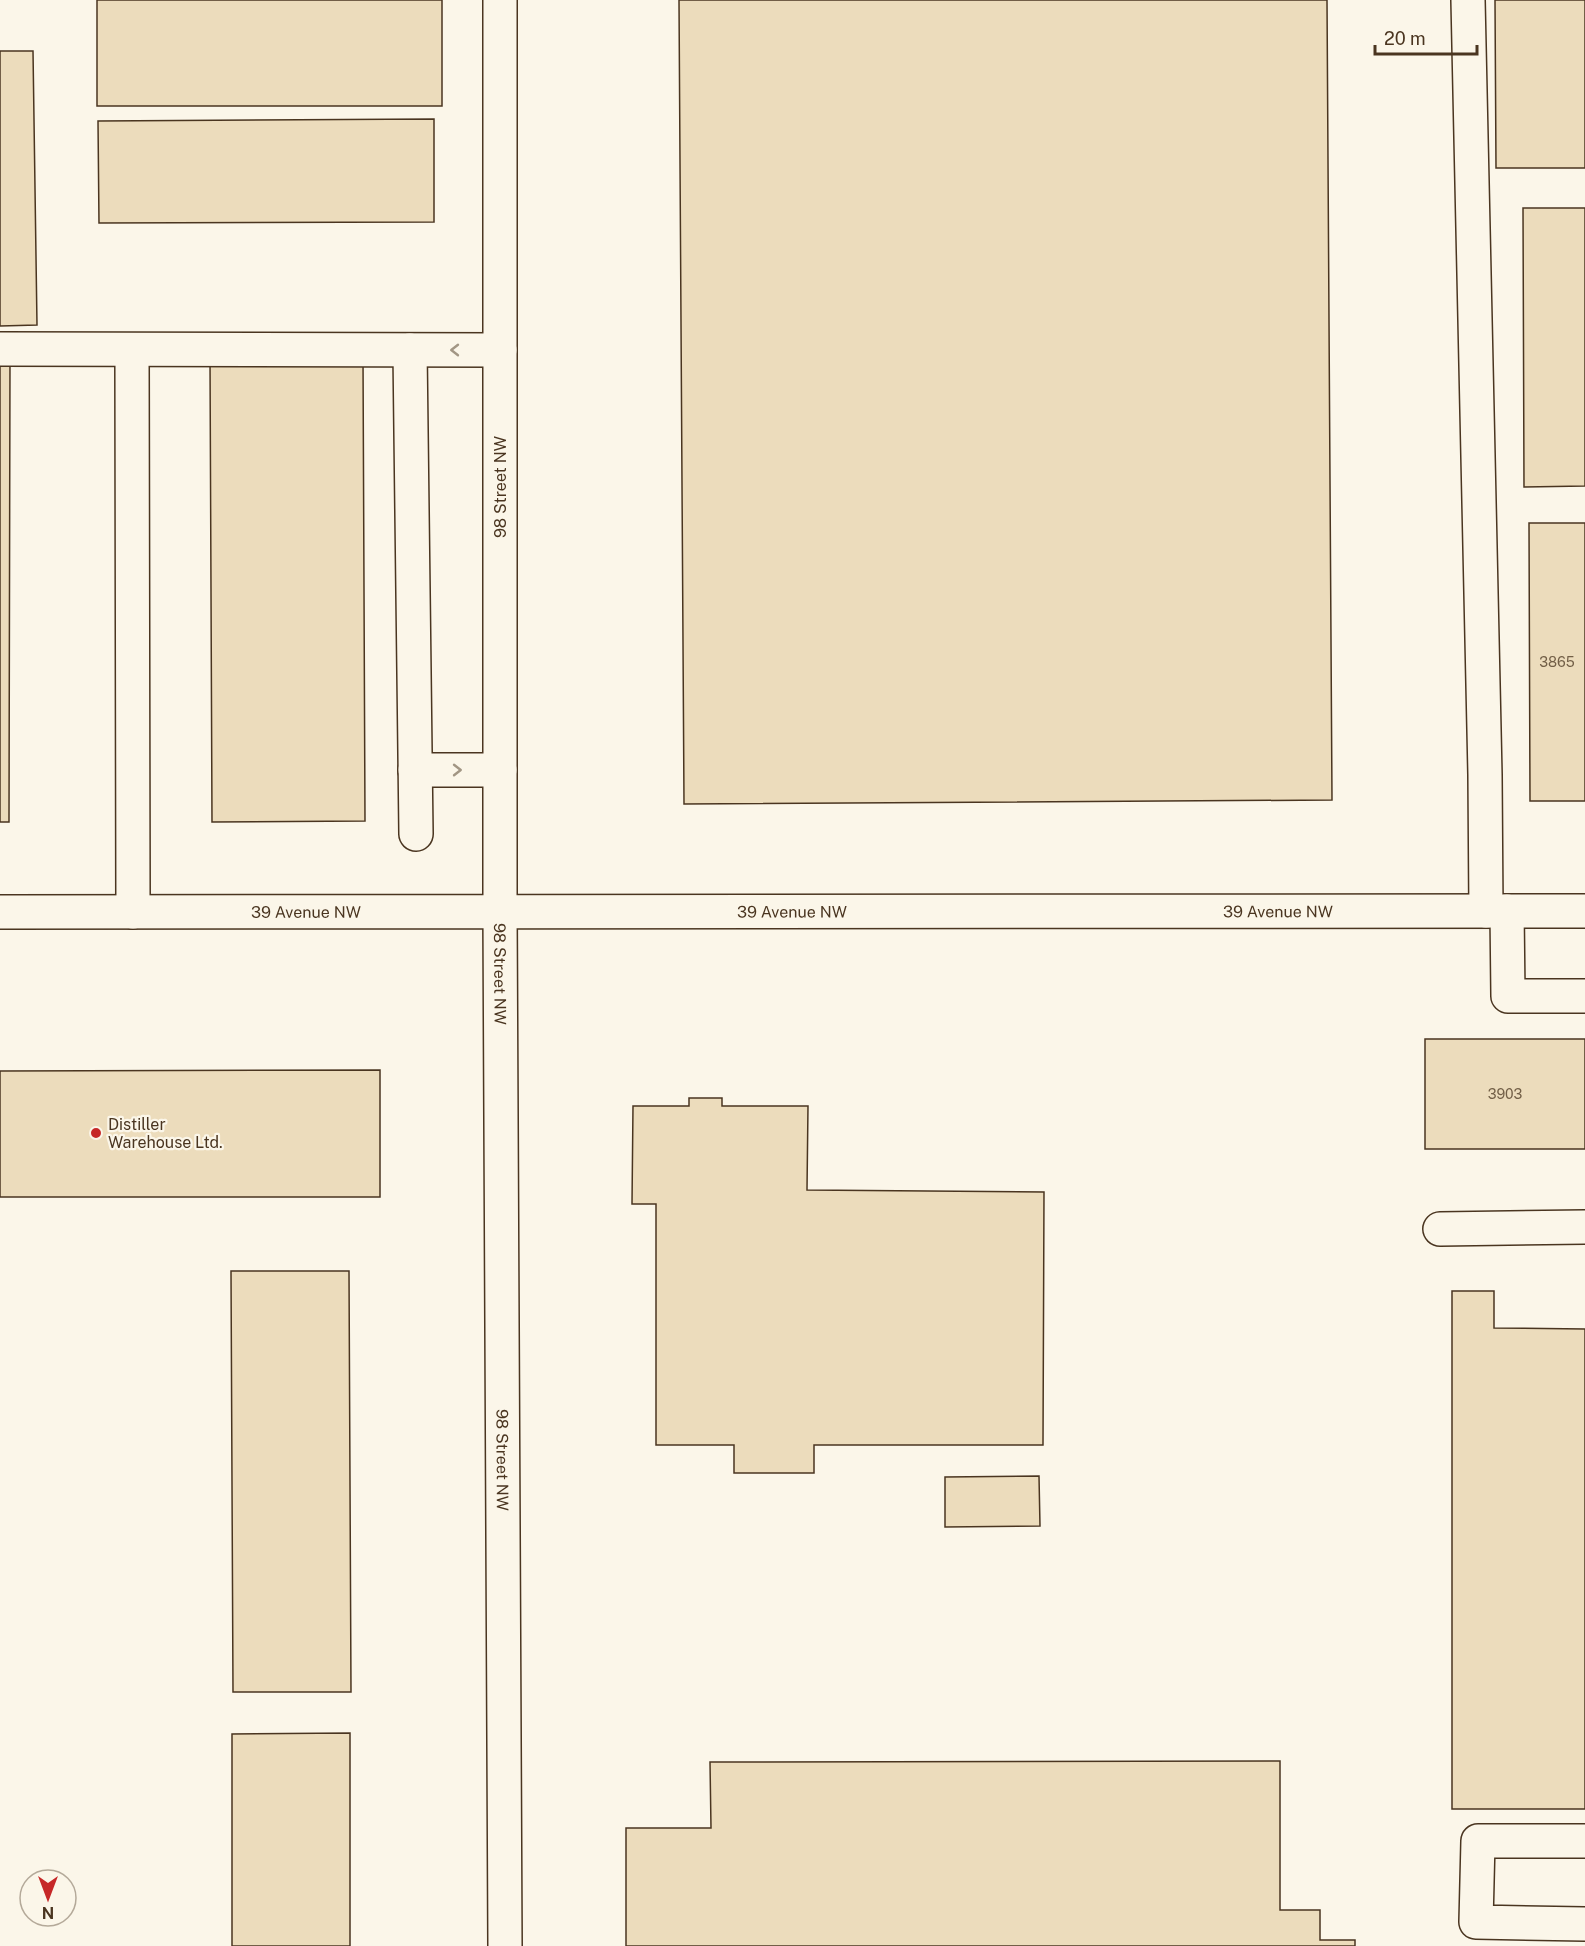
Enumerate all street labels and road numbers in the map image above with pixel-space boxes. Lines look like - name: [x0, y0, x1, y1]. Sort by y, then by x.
- street label: 98 Street NW: [491, 436, 510, 538]
- street label: 39 Avenue NW: [737, 902, 847, 922]
- street label: 39 Avenue NW: [1223, 902, 1333, 921]
- street label: 39 Avenue NW: [251, 903, 361, 922]
- street label: 98 Street NW: [490, 923, 510, 1025]
- street label: 98 Street NW: [492, 1409, 512, 1511]

